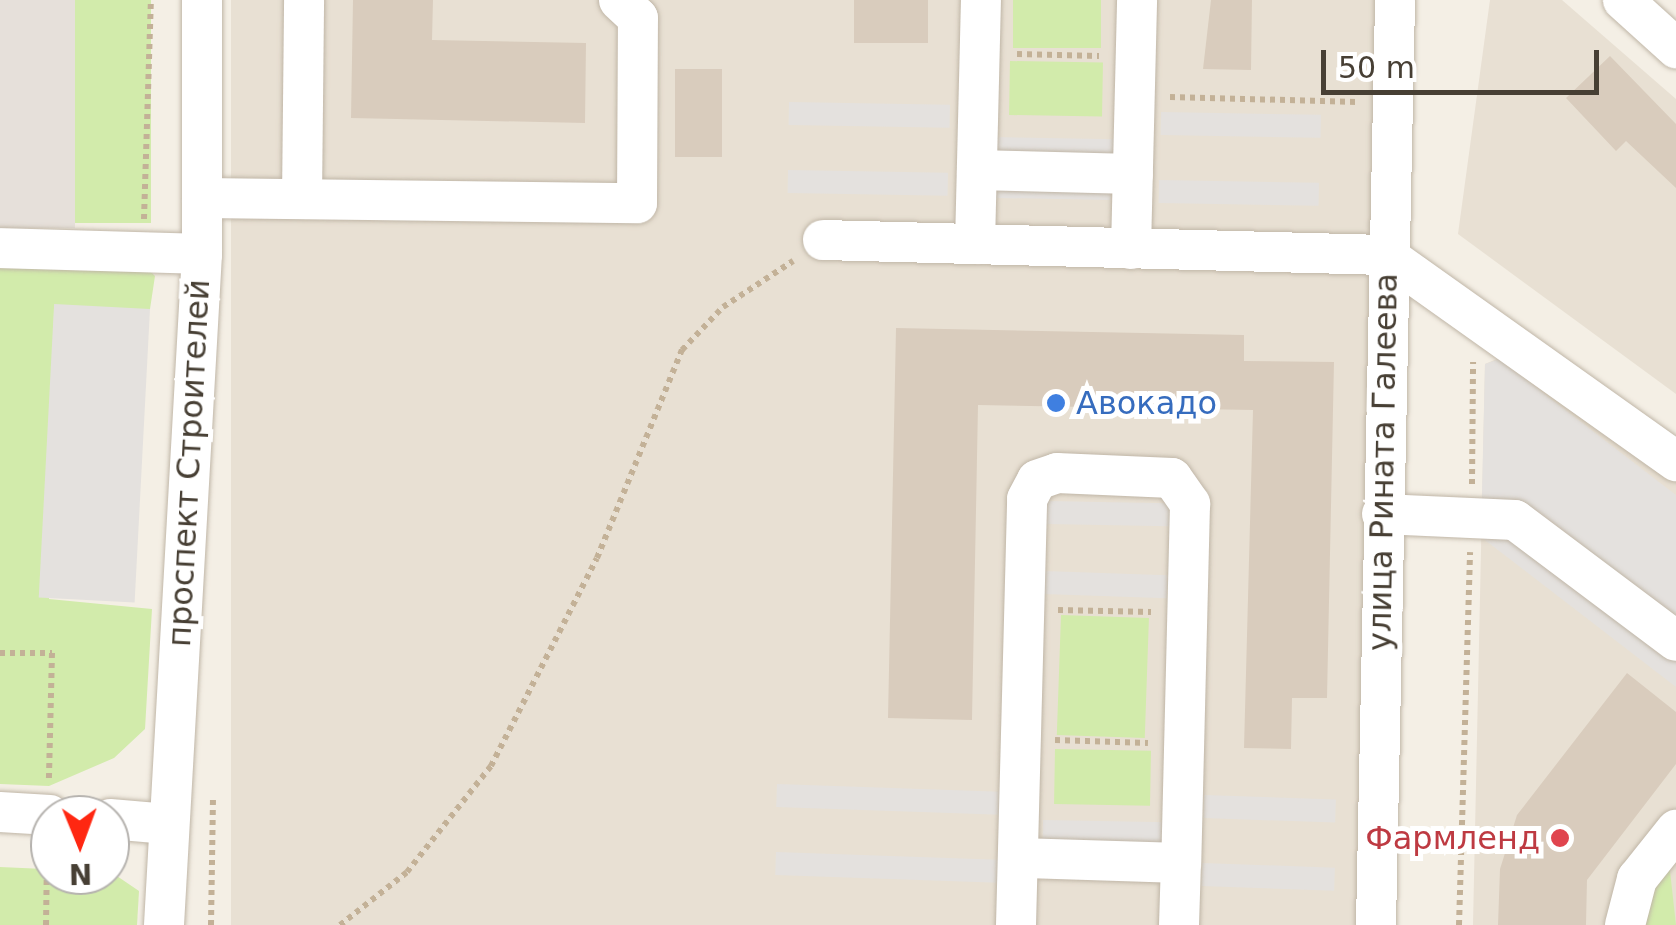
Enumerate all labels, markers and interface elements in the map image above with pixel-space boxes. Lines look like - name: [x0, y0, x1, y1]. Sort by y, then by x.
- scale bar: [1326, 30, 1604, 92]
- text: 50 m: [1338, 50, 1415, 85]
- street label: улица Рината Галеева: [1361, 273, 1405, 651]
- street label: проспект Строителей: [160, 278, 218, 648]
- place label: Авокадо: [1076, 384, 1217, 422]
- marker: Авокадо: [1045, 392, 1067, 414]
- north arrow: [30, 795, 130, 895]
- place label: Фармленд: [1365, 819, 1540, 857]
- marker: Фармленд: [1549, 827, 1571, 849]
- text: N: [68, 857, 93, 890]

